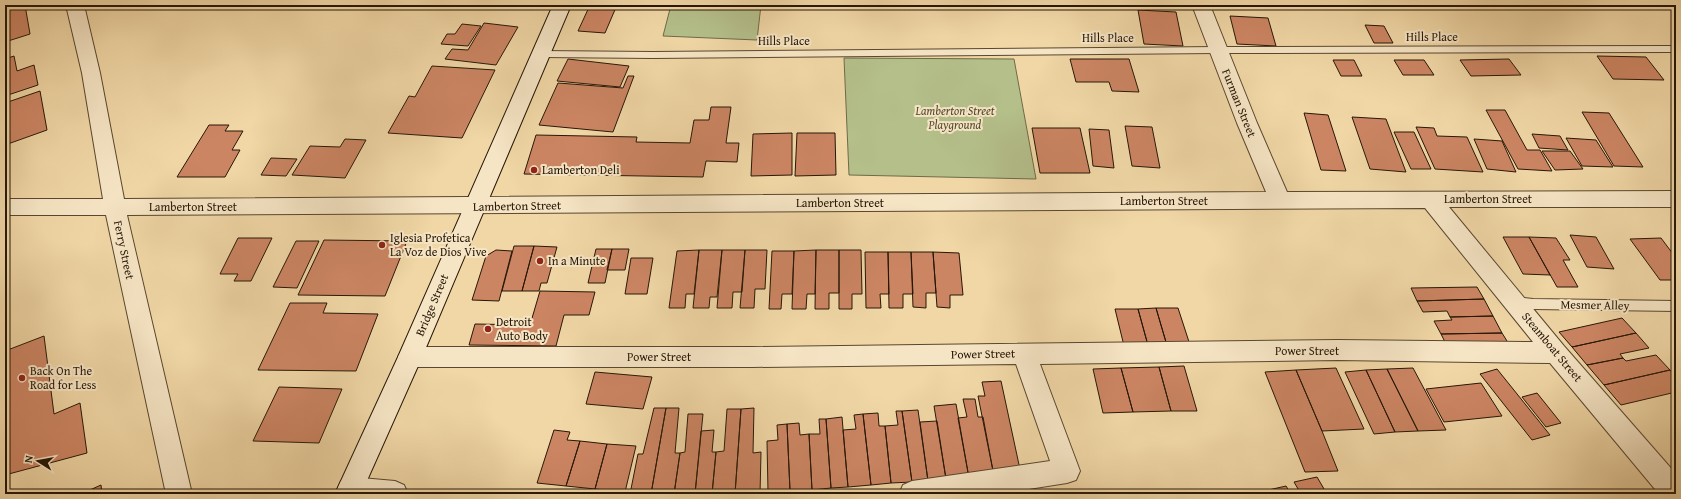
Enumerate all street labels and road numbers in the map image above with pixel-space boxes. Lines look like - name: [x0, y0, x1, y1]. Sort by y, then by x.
- street label: Hills Place: [1406, 28, 1458, 45]
- street label: Hills Place: [1082, 29, 1134, 46]
- street label: Hills Place: [758, 32, 810, 49]
- street label: Furman Street: [1218, 66, 1261, 140]
- street label: Lamberton Street: [1444, 190, 1533, 207]
- street label: Lamberton Street: [1120, 192, 1209, 209]
- street label: Lamberton Street: [796, 194, 885, 211]
- street label: Lamberton Street: [473, 196, 562, 215]
- street label: Lamberton Street: [149, 198, 238, 215]
- street label: Ferry Street: [110, 219, 139, 282]
- street label: Bridge Street: [411, 270, 453, 339]
- street label: Mesmer Alley: [1560, 295, 1630, 314]
- street label: Steamboat Street: [1518, 308, 1587, 386]
- street label: Power Street: [1275, 342, 1340, 359]
- street label: Power Street: [951, 344, 1016, 363]
- street label: Power Street: [627, 348, 692, 365]

